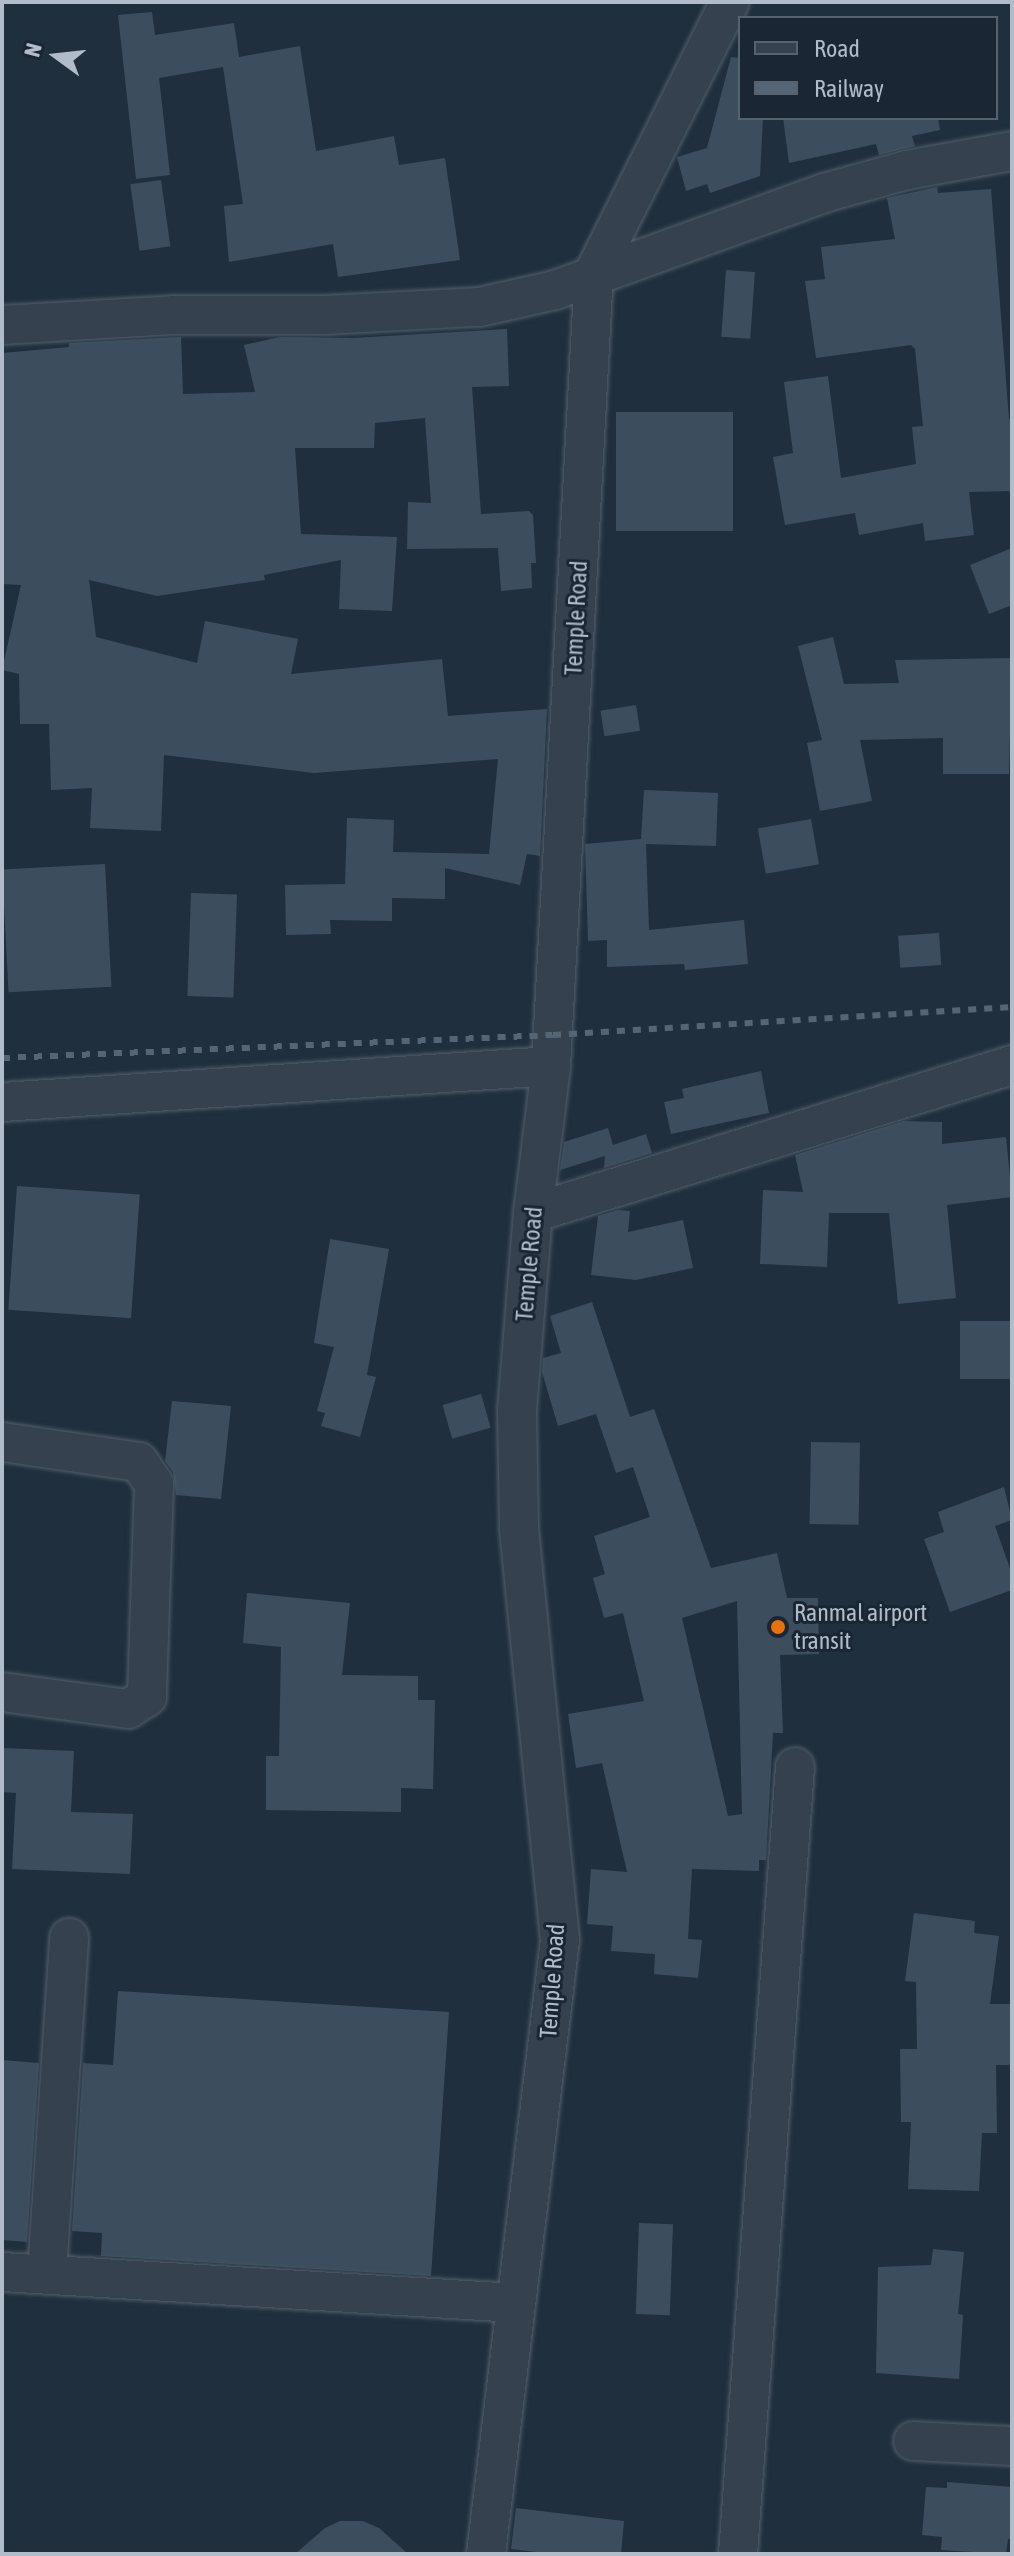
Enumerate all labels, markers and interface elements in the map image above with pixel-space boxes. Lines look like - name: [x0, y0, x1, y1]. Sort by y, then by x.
- north arrow: [16, 16, 96, 96]
- legend: [738, 16, 998, 120]
- text: Road: [814, 35, 860, 62]
- text: N: [19, 40, 47, 59]
- text: Railway: [814, 75, 884, 102]
- street label: Temple Road: [559, 560, 593, 676]
- street label: Temple Road: [510, 1206, 548, 1322]
- place label: Ranmal airport transit: [794, 1599, 927, 1655]
- marker: Ranmal airport transit: [769, 1618, 787, 1636]
- street label: Temple Road: [534, 1923, 570, 2039]

